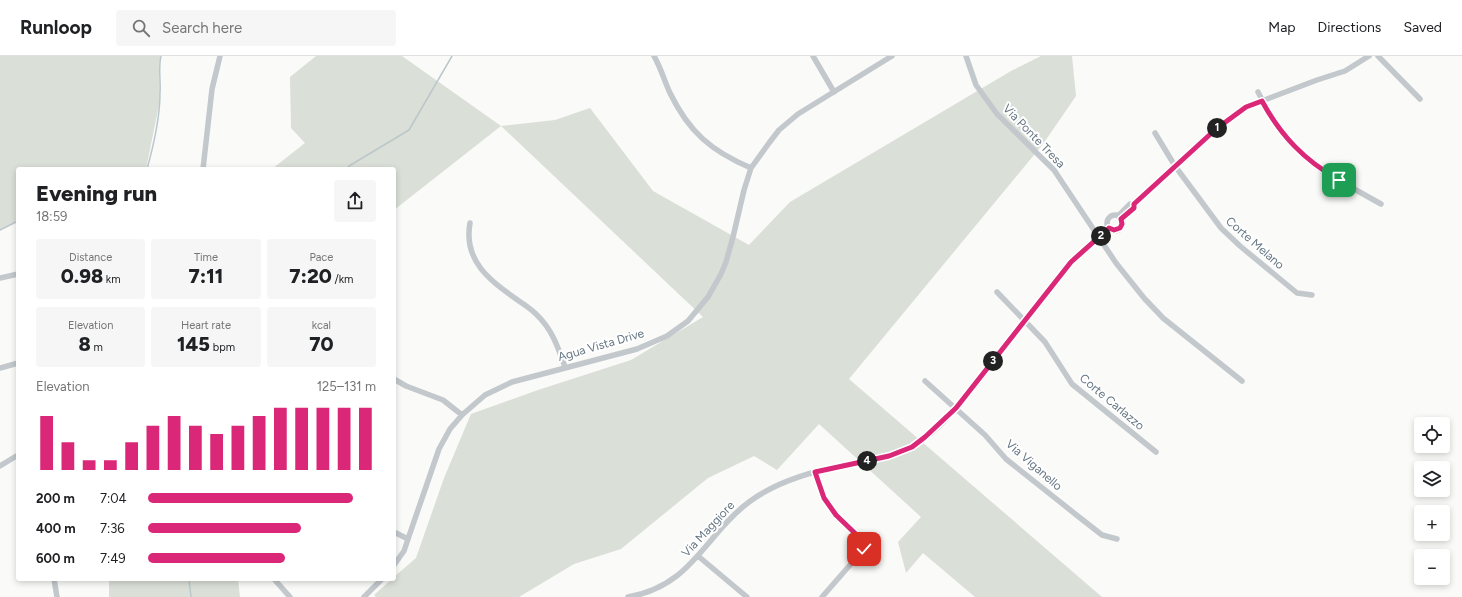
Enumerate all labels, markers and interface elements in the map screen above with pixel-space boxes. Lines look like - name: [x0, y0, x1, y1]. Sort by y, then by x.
- search box: [116, 10, 396, 46]
- text: Runloop: [20, 16, 92, 39]
- icon: search: [130, 17, 152, 39]
- text: Search here: [162, 19, 242, 37]
- text: Map: [1268, 19, 1296, 36]
- text: Directions: [1318, 19, 1381, 36]
- text: Saved: [1403, 19, 1442, 36]
- street label: Via Ponte Tresa: [1000, 101, 1068, 171]
- pin: 1: [1207, 118, 1227, 138]
- text: 1: [1215, 121, 1219, 134]
- pin: [1322, 163, 1356, 197]
- icon: arrive: [1328, 169, 1350, 191]
- text: Evening run: [36, 180, 157, 207]
- button: share: [334, 180, 376, 222]
- text: 18:59: [36, 209, 67, 224]
- street label: Corte Melano: [1223, 214, 1287, 272]
- pin: 2: [1091, 226, 1111, 246]
- text: 2: [1098, 229, 1104, 242]
- text: Distance: [69, 251, 112, 264]
- text: Time: [194, 251, 218, 264]
- text: Pace: [309, 251, 333, 264]
- text: 0.98: [61, 264, 103, 288]
- text: 7:11: [189, 264, 223, 288]
- text: 7:20: [289, 264, 332, 288]
- text: km: [103, 273, 121, 286]
- text: /km: [332, 273, 353, 286]
- text: Elevation: [68, 319, 113, 332]
- text: Heart rate: [181, 319, 231, 332]
- text: kcal: [312, 319, 331, 332]
- street label: Agua Vista Drive: [556, 326, 646, 364]
- text: 8: [79, 332, 91, 356]
- text: 145: [177, 332, 210, 356]
- text: 70: [309, 332, 333, 356]
- text: m: [91, 341, 103, 354]
- text: bpm: [210, 341, 235, 354]
- pin: 3: [983, 351, 1003, 371]
- text: 3: [990, 354, 996, 367]
- street label: Corte Carlazzo: [1077, 371, 1147, 433]
- text: Elevation: [36, 379, 89, 394]
- text: 125–131 m: [317, 379, 376, 394]
- map controls: [1414, 417, 1450, 585]
- button: locate: [1414, 417, 1450, 453]
- street label: Via Viganello: [1003, 437, 1065, 493]
- pin: 4: [857, 451, 877, 471]
- text: 4: [864, 454, 870, 467]
- button: layers: [1414, 461, 1450, 497]
- text: 200 m: [36, 491, 75, 506]
- text: 7:04: [100, 491, 127, 506]
- street label: Via Maggiore: [679, 498, 738, 560]
- button: +: [1414, 505, 1450, 541]
- text: 400 m: [36, 521, 76, 536]
- text: 7:36: [100, 521, 125, 536]
- pin: [847, 532, 881, 566]
- icon: check: [853, 538, 875, 560]
- button: −: [1414, 549, 1450, 585]
- text: 600 m: [36, 551, 75, 566]
- text: 7:49: [100, 551, 126, 566]

